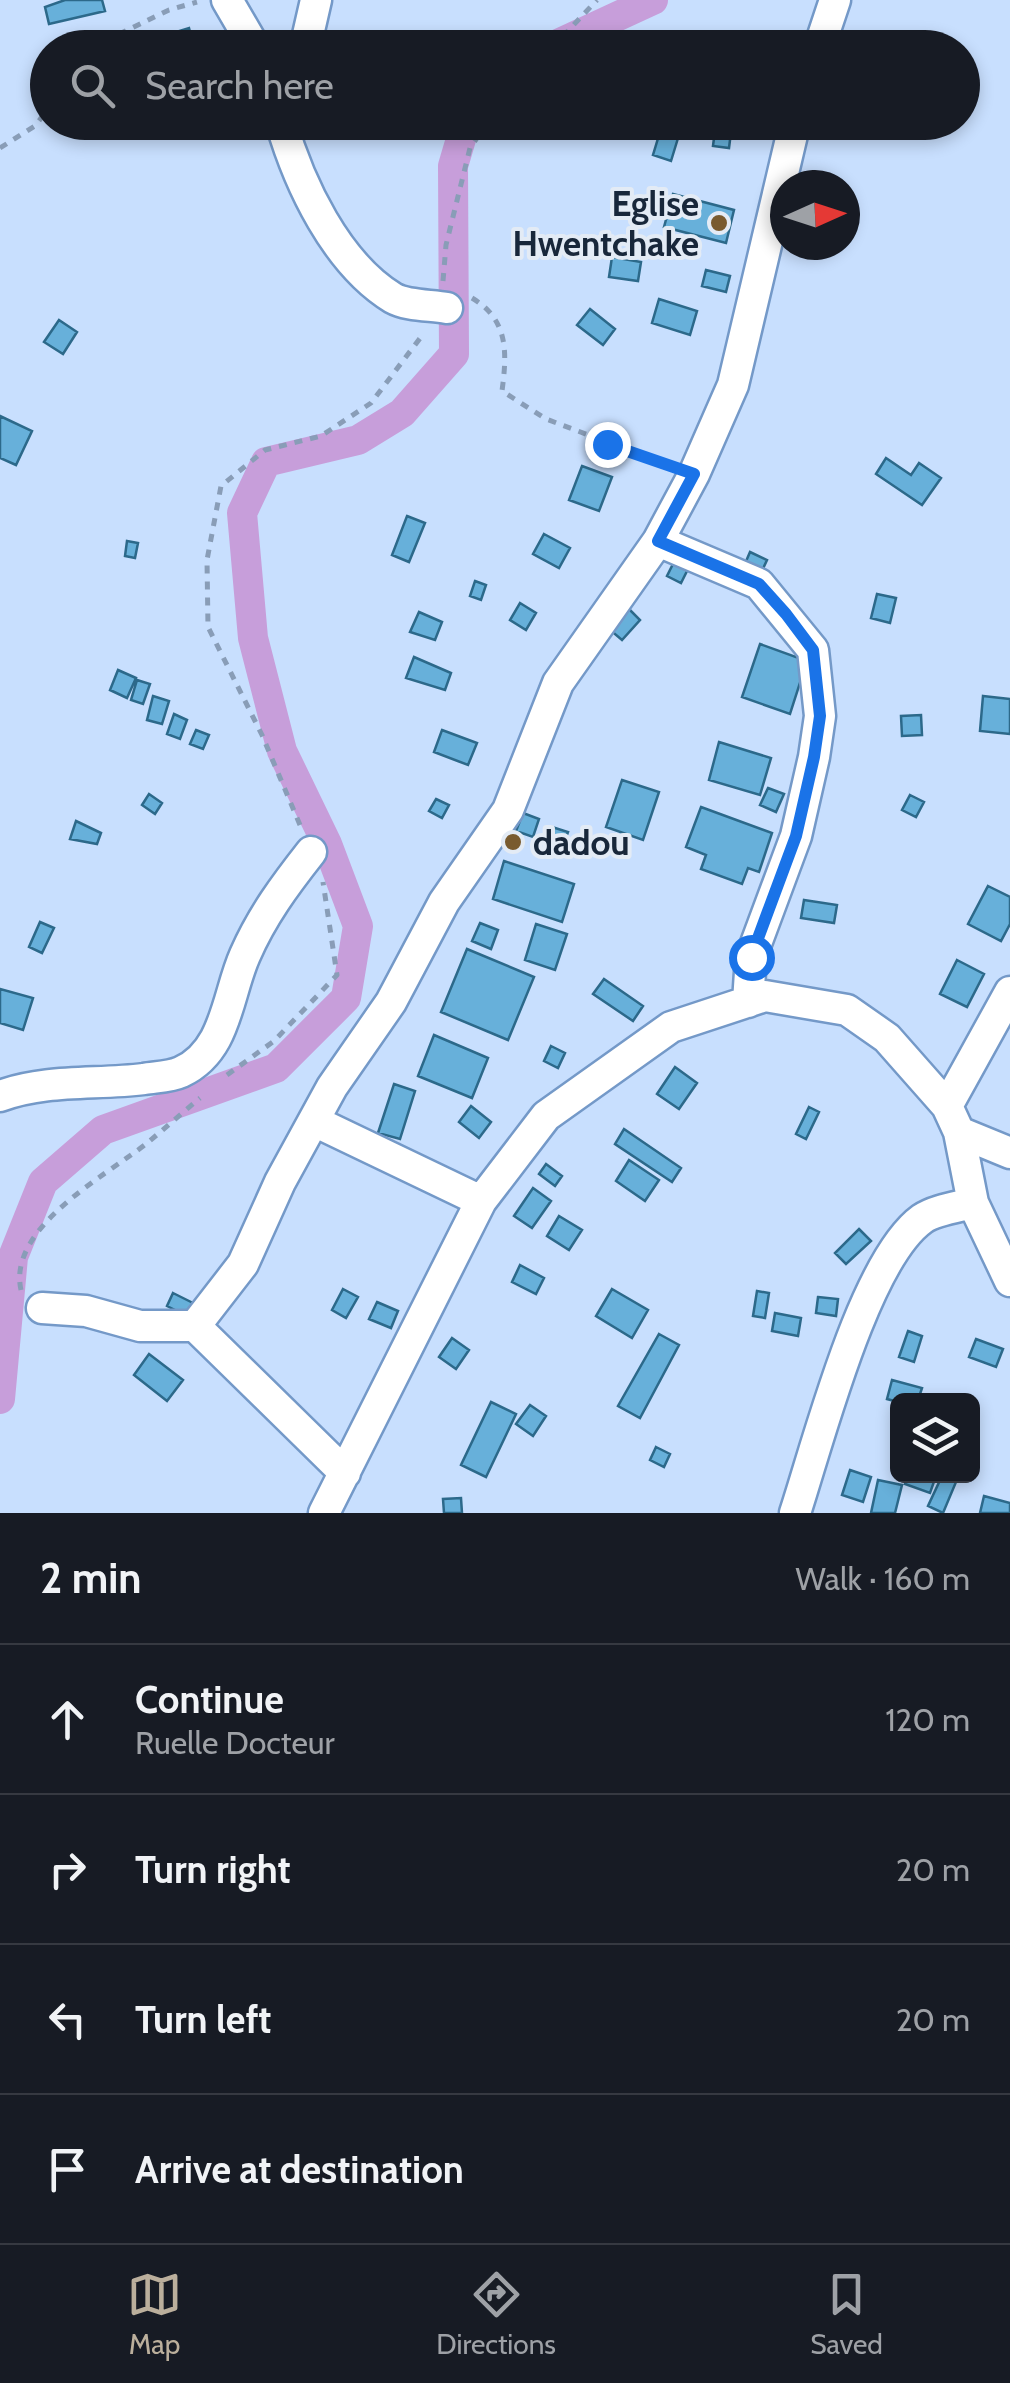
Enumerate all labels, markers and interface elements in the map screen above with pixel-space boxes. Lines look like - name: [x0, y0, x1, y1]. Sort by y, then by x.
- search box: [30, 30, 980, 140]
- icon: search: [65, 58, 120, 113]
- text: Search here: [145, 62, 334, 109]
- north arrow: [770, 170, 860, 260]
- place label: Eglise Hwentchake: [512, 182, 699, 265]
- marker: Eglise Hwentchake: [708, 212, 730, 234]
- route end: [585, 422, 631, 468]
- place label: dadou: [533, 821, 630, 864]
- marker: dadou: [502, 831, 524, 853]
- route start: [729, 935, 775, 981]
- map controls: [890, 1393, 980, 1483]
- button: layers: [890, 1393, 980, 1483]
- text: 2 min: [40, 1552, 141, 1604]
- text: Walk · 160 m: [796, 1559, 970, 1598]
- text: Continue: [135, 1676, 284, 1723]
- icon: ahead: [40, 1692, 95, 1747]
- text: 120 m: [885, 1700, 970, 1739]
- text: Ruelle Docteur: [135, 1723, 335, 1762]
- icon: right: [40, 1842, 95, 1897]
- text: Turn right: [135, 1846, 291, 1893]
- text: 20 m: [896, 1850, 970, 1889]
- icon: left: [40, 1992, 95, 2047]
- text: Turn left: [135, 1996, 271, 2043]
- text: 20 m: [896, 2000, 970, 2039]
- icon: arrive: [40, 2142, 95, 2197]
- text: Arrive at destination: [135, 2146, 464, 2193]
- tab: Map: [127, 2267, 182, 2361]
- tab: Directions: [436, 2267, 556, 2361]
- tab: Saved: [810, 2267, 883, 2361]

